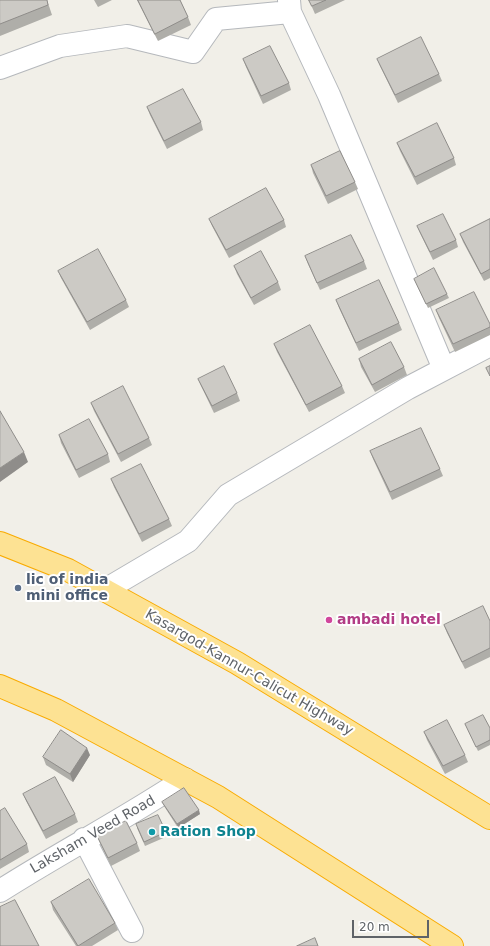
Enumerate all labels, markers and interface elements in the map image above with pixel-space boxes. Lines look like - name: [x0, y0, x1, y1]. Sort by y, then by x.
- place label: lic of india mini office: [26, 572, 108, 604]
- marker: lic of india mini office: [13, 583, 23, 593]
- street label: Kasargod-Kannur-Calicut Highway: [142, 606, 356, 740]
- place label: ambadi hotel: [337, 612, 441, 628]
- marker: ambadi hotel: [324, 615, 334, 625]
- street label: Laksham Veed Road: [28, 792, 158, 878]
- place label: Ration Shop: [160, 824, 256, 840]
- marker: Ration Shop: [147, 827, 157, 837]
- scale bar: [354, 912, 431, 938]
- text: 20 m: [359, 920, 390, 934]

